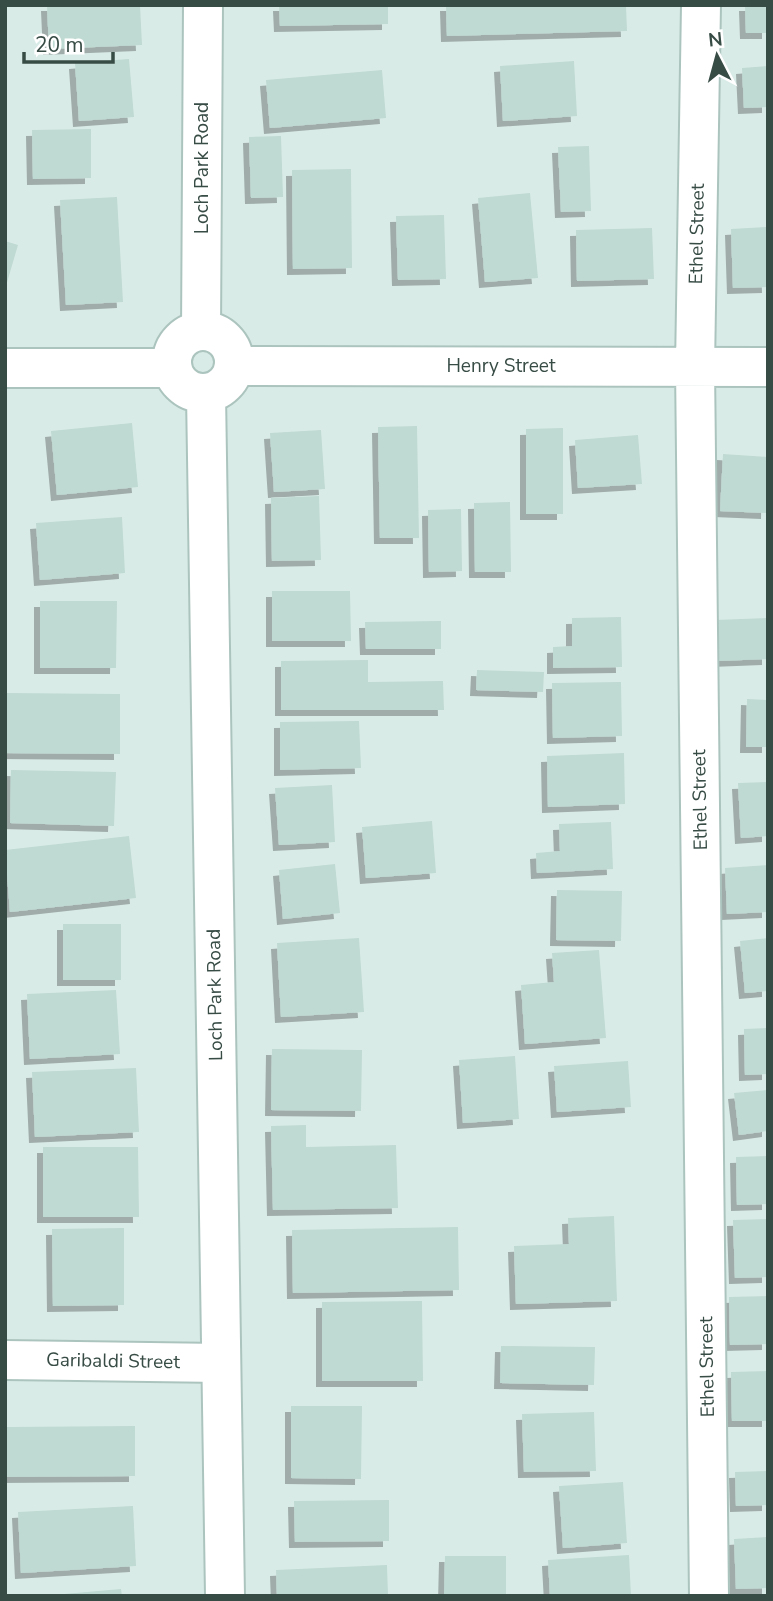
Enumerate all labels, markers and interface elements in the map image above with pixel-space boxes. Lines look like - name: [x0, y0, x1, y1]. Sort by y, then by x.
- scale bar: [24, 21, 114, 65]
- north arrow: [682, 21, 752, 91]
- text: N: [707, 26, 724, 54]
- text: 20 m: [35, 31, 84, 59]
- street label: Loch Park Road: [189, 102, 215, 234]
- street label: Ethel Street: [683, 183, 711, 285]
- street label: Henry Street: [446, 353, 556, 379]
- street label: Ethel Street: [686, 749, 714, 851]
- street label: Loch Park Road: [201, 929, 229, 1061]
- street label: Ethel Street: [693, 1316, 721, 1418]
- street label: Garibaldi Street: [46, 1347, 181, 1375]

